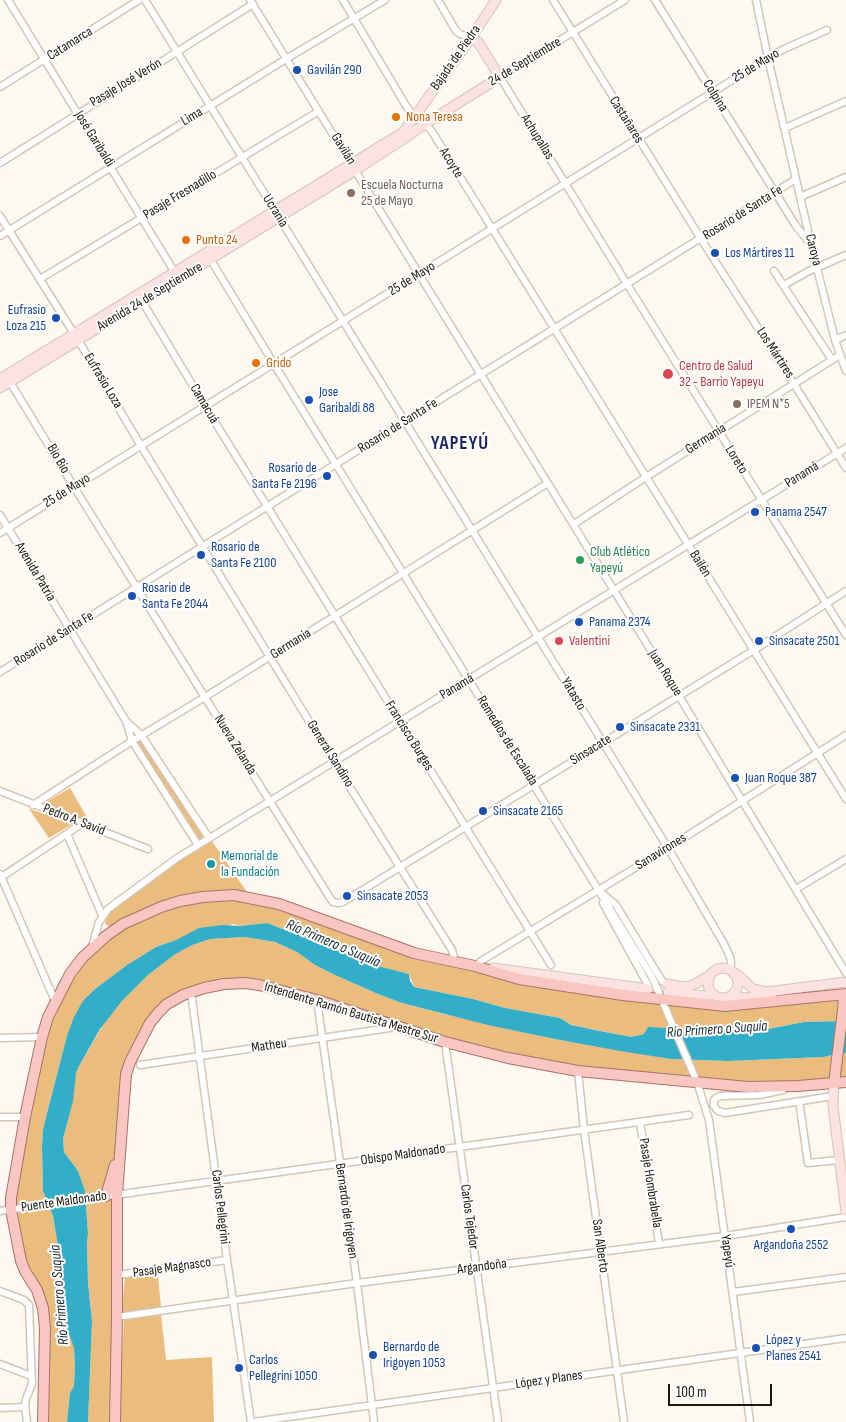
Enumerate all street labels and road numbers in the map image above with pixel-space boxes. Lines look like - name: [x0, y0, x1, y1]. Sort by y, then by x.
- street label: Bajada de Piedra: [427, 22, 485, 94]
- street label: Catamarca: [44, 23, 96, 65]
- street label: 24 de Septiembre: [486, 34, 564, 90]
- street label: 25 de Mayo: [729, 45, 783, 87]
- street label: Pasaje José Verón: [87, 55, 165, 111]
- street label: Colpina: [699, 77, 731, 115]
- street label: Castañares: [605, 93, 647, 147]
- street label: Lima: [178, 104, 206, 130]
- street label: José Garibaldi: [70, 108, 118, 170]
- street label: Achupallas: [517, 111, 557, 163]
- street label: Gavilán: [327, 130, 359, 168]
- street label: Acoyte: [435, 145, 467, 181]
- street label: Pasaje Fresnadillo: [140, 167, 220, 223]
- street label: Rosario de Santa Fe: [700, 182, 786, 244]
- street label: Ucrania: [258, 191, 292, 231]
- street label: Caroya: [801, 232, 825, 268]
- street label: 25 de Mayo: [385, 258, 439, 300]
- street label: Avenida 24 de Septiembre: [94, 259, 206, 335]
- street label: Los Mártires: [752, 324, 798, 382]
- street label: Eufrasio Loza: [80, 350, 126, 412]
- street label: Camacuá: [186, 381, 222, 427]
- street label: Rosario de Santa Fe: [355, 395, 441, 457]
- street label: Germania: [682, 420, 730, 458]
- street label: Bio Bio: [43, 441, 73, 477]
- street label: Loreto: [721, 443, 751, 477]
- street label: Panamá: [782, 458, 822, 492]
- street label: 25 de Mayo: [40, 470, 94, 512]
- street label: Avenida Patria: [11, 539, 59, 605]
- street label: Bailén: [685, 547, 715, 581]
- street label: Rosario de Santa Fe: [11, 608, 97, 670]
- street label: Germania: [267, 625, 315, 663]
- street label: Juan Roque: [644, 647, 686, 699]
- street label: Panamá: [437, 670, 477, 704]
- street label: Yatasto: [557, 675, 589, 713]
- street label: Remedios de Escalada: [473, 693, 541, 789]
- street label: Francisco Burges: [381, 698, 437, 774]
- street label: Nueva Zelanda: [210, 712, 260, 778]
- street label: General Sandino: [303, 717, 357, 791]
- street label: Sinsacate: [567, 731, 615, 769]
- street label: Pedro A. Savid: [40, 800, 108, 840]
- street label: Sanavirones: [632, 830, 690, 874]
- street label: Intendente Ramón Bautista Mestre Sur: [262, 979, 440, 1047]
- street label: Matheu: [250, 1035, 288, 1057]
- street label: Pasaje Hombrabella: [635, 1137, 665, 1229]
- street label: Obispo Maldonado: [360, 1141, 446, 1169]
- street label: Bernardo de Irigoyen: [331, 1162, 361, 1260]
- street label: Carlos Pellegrini: [207, 1169, 233, 1245]
- street label: Carlos Tejedor: [456, 1183, 482, 1251]
- street label: Puente Maldonado: [20, 1188, 108, 1216]
- street label: San Alberto: [588, 1218, 612, 1274]
- street label: Yapeyú: [716, 1233, 738, 1269]
- street label: Pasaje Magnasco: [132, 1254, 212, 1282]
- street label: Argandoña: [456, 1256, 508, 1278]
- street label: López y Planes: [514, 1367, 584, 1393]

